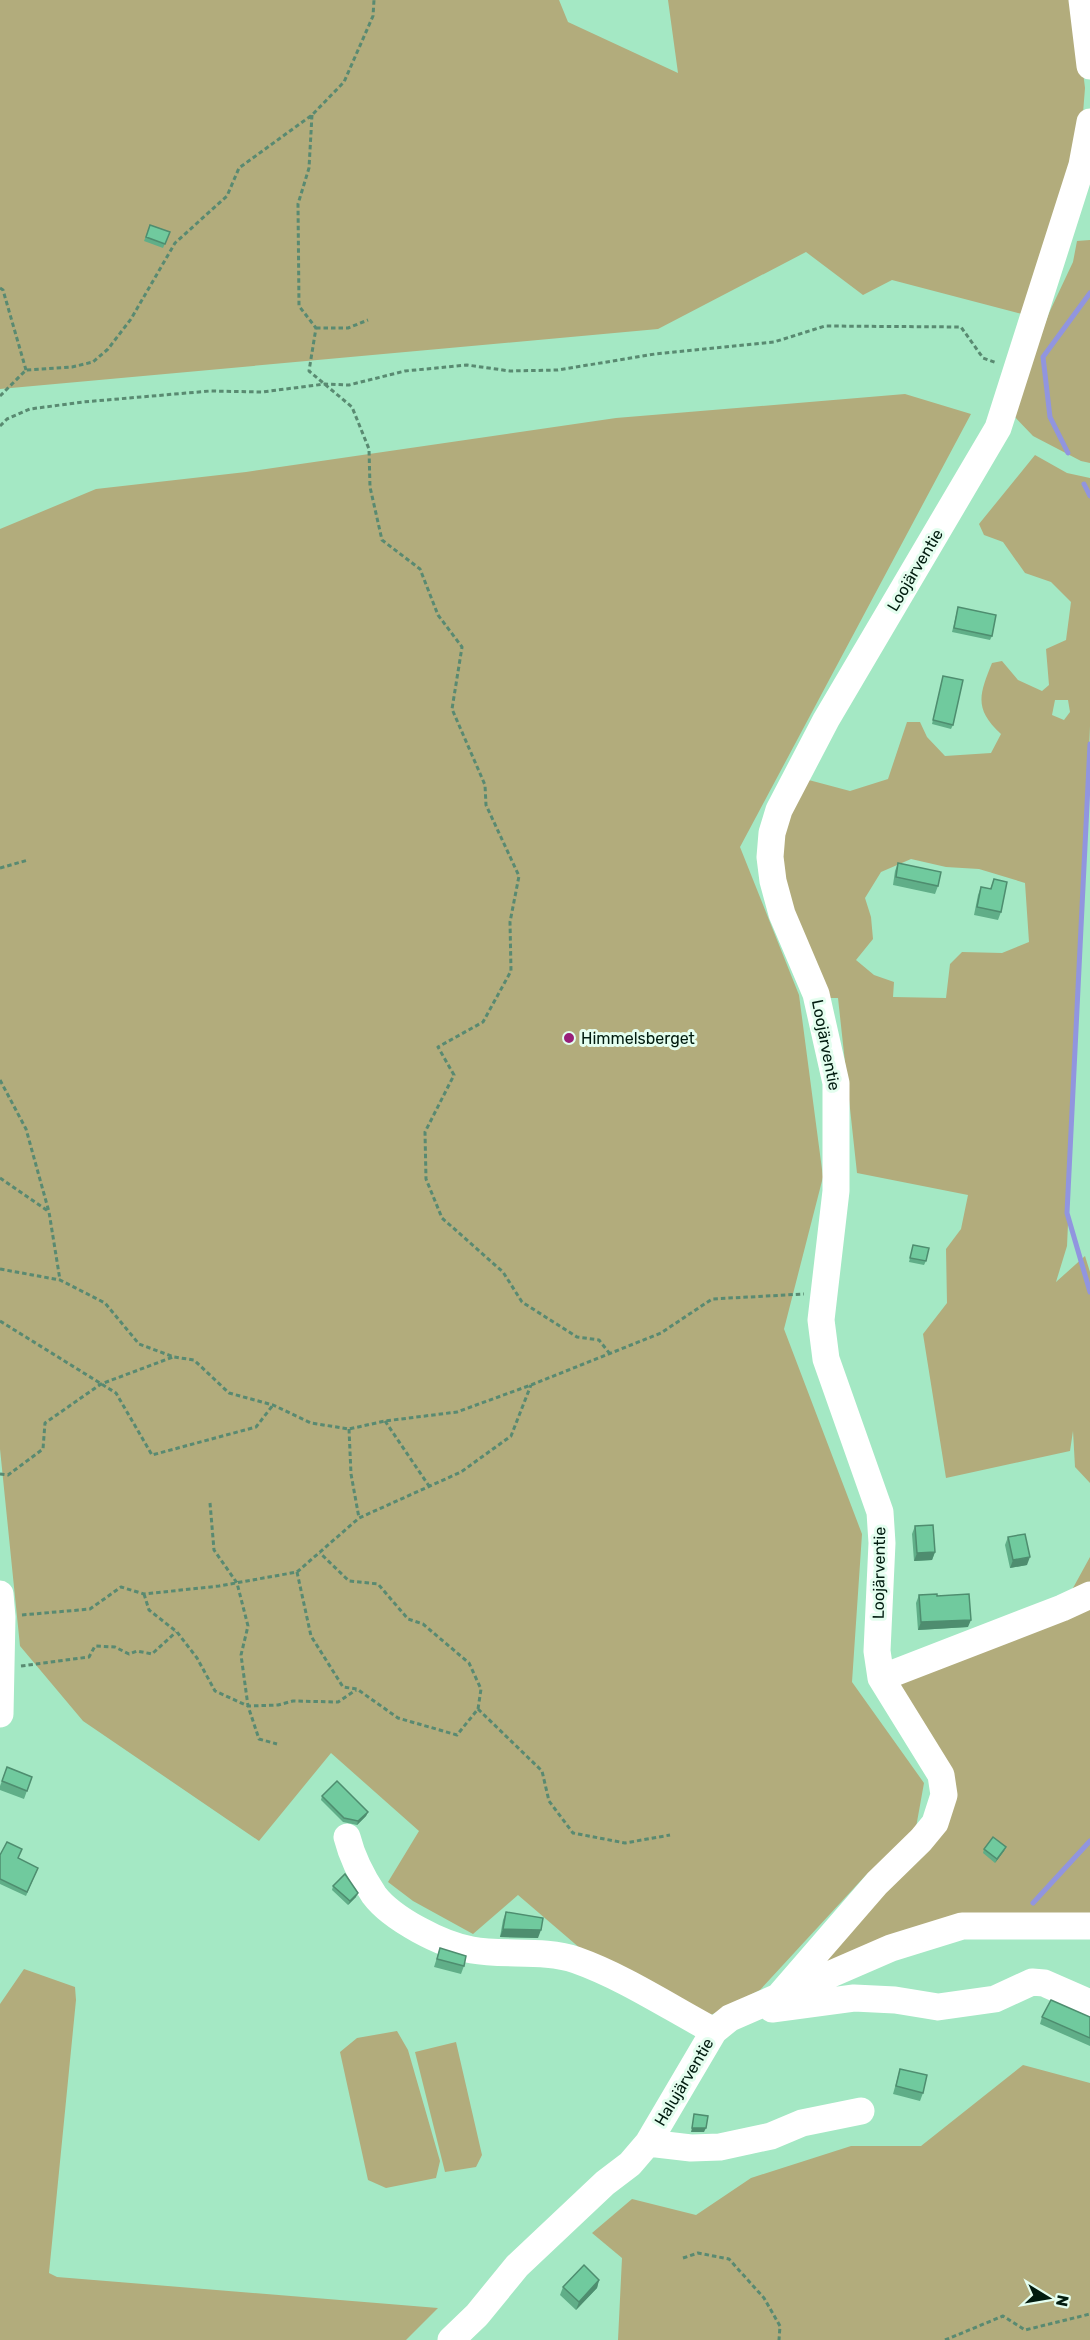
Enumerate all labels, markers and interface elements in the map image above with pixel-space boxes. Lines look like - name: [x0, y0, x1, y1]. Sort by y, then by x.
- street label: Loojärventie: [883, 525, 947, 614]
- street label: Loojärventie: [808, 998, 844, 1092]
- place label: Himmelsberget: [581, 1029, 695, 1048]
- marker: Himmelsberget: [562, 1031, 576, 1045]
- street label: Loojärventie: [869, 1527, 889, 1619]
- street label: Halujärventie: [650, 2035, 718, 2129]
- north arrow: [1018, 2268, 1078, 2328]
- text: N: [1052, 2293, 1073, 2308]

